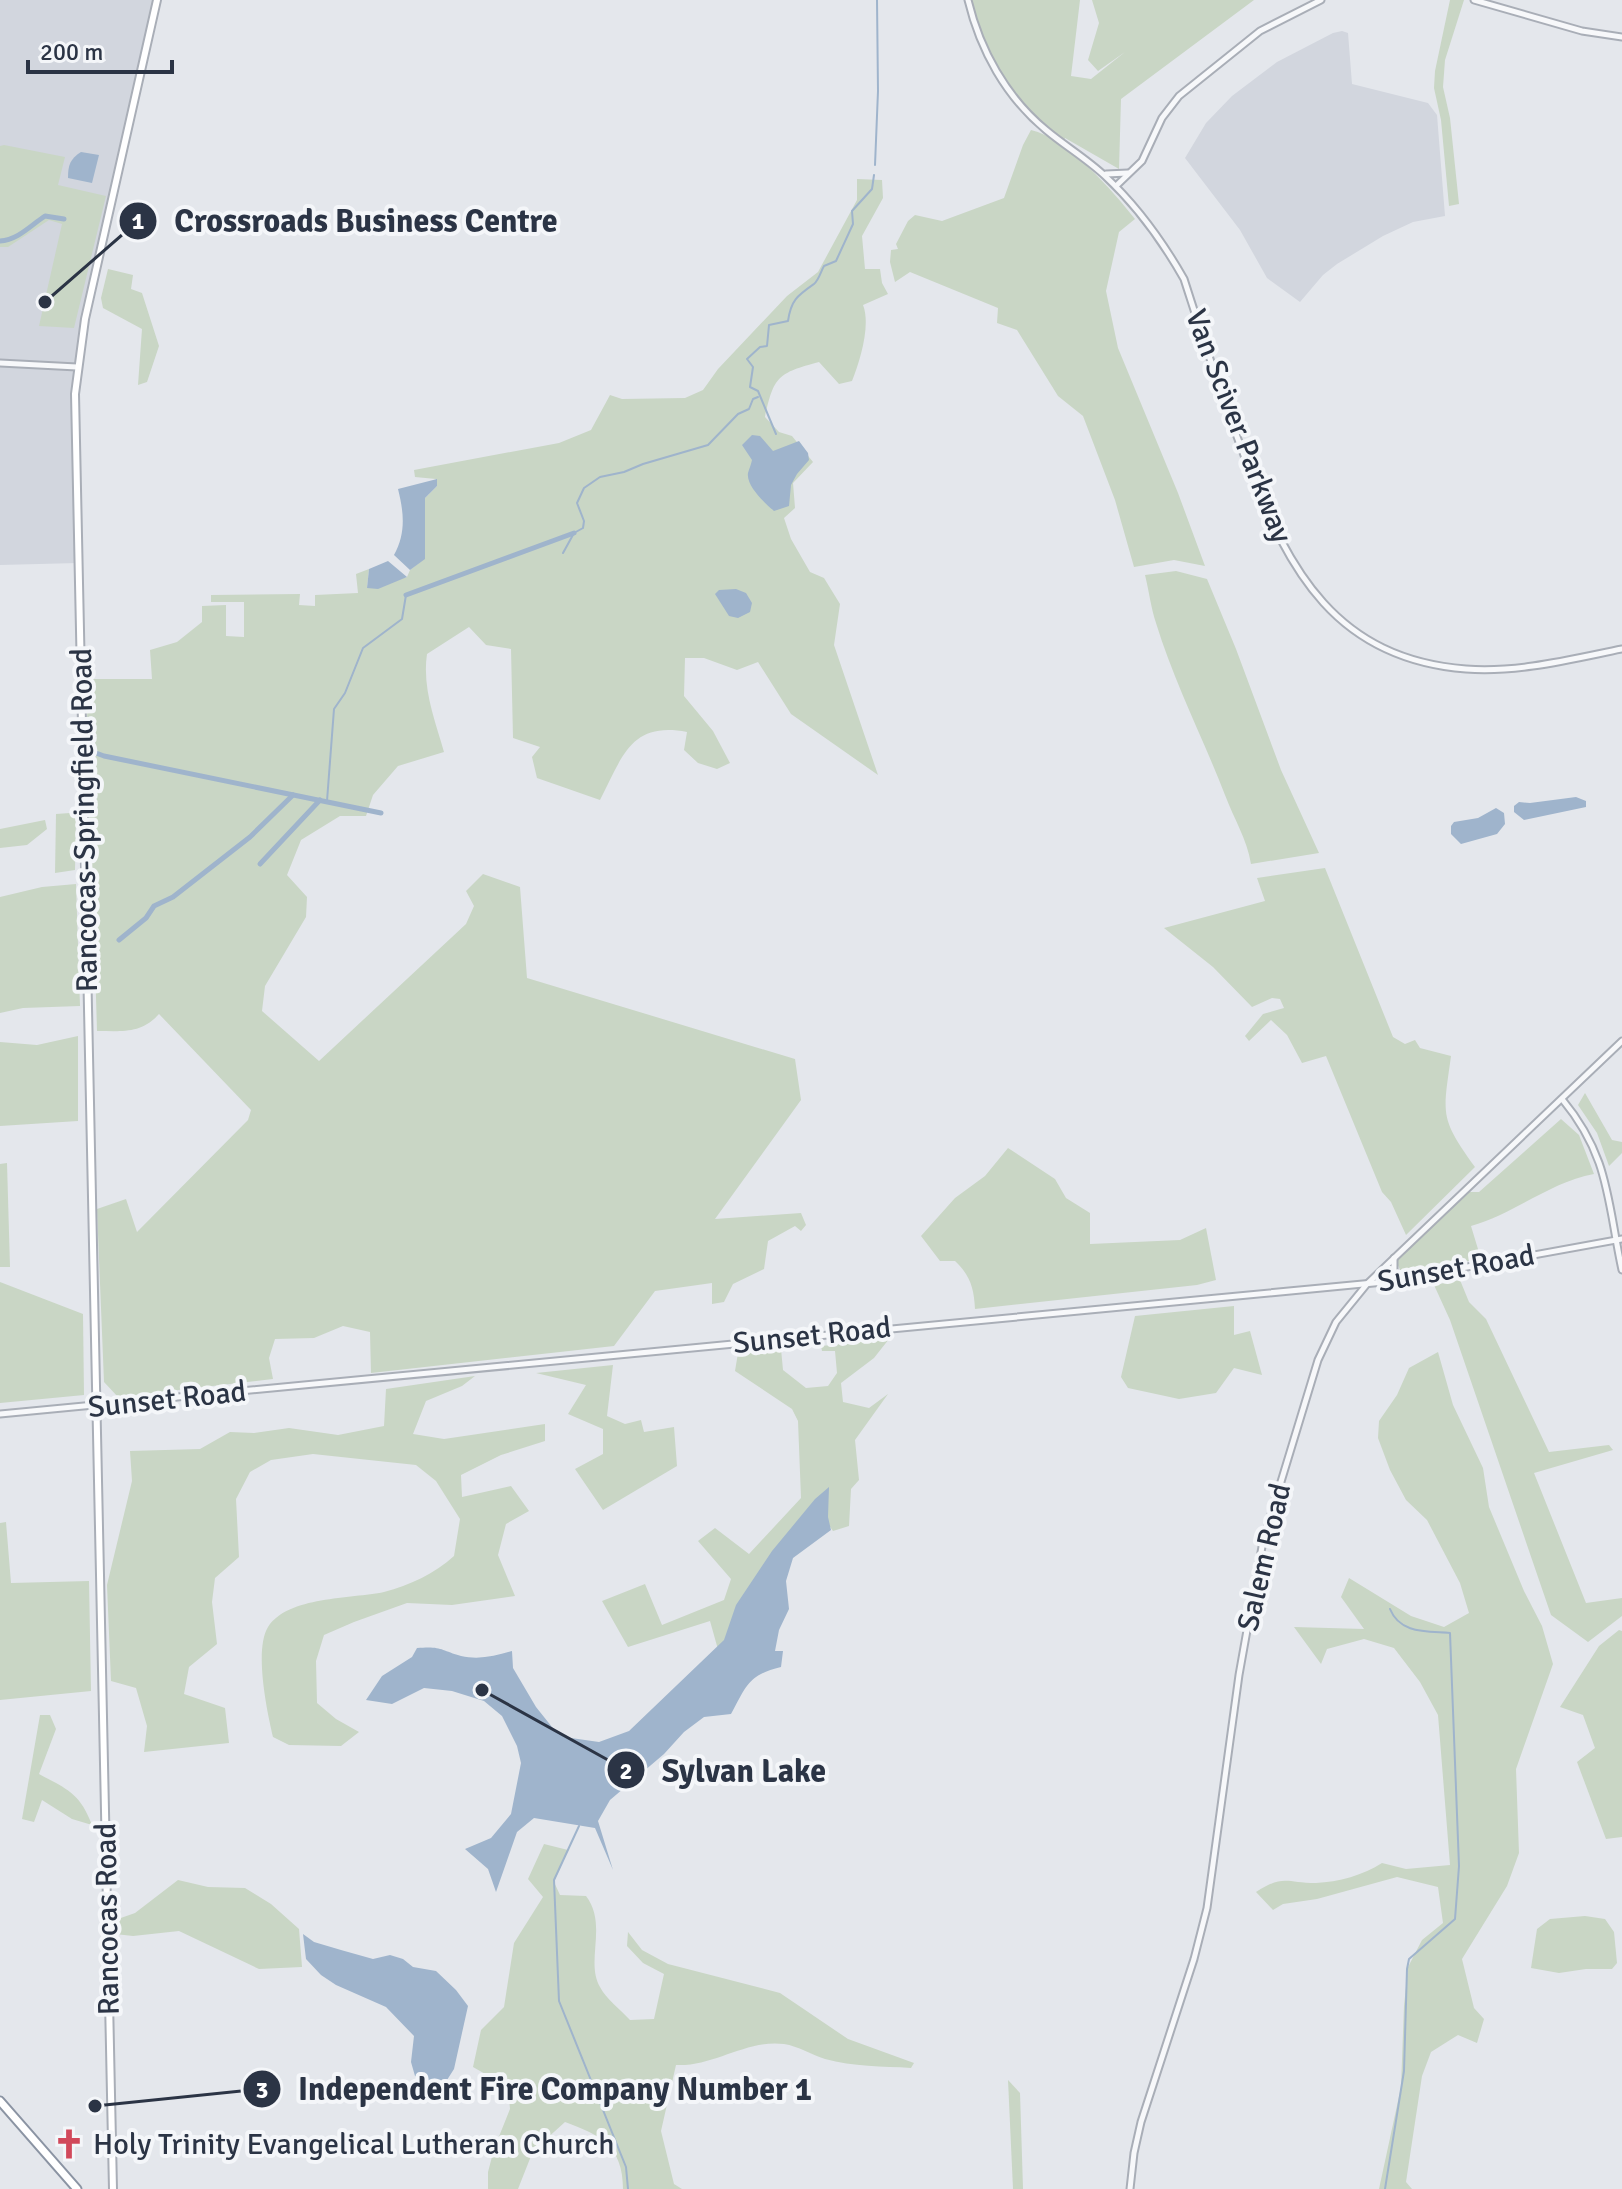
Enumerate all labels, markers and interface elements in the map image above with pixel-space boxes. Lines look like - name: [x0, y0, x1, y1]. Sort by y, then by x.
- scale bar: [28, 24, 172, 74]
- text: 200 m: [40, 37, 103, 67]
- callout: Crossroads Business Centre: [118, 193, 573, 249]
- text: Crossroads Business Centre: [174, 202, 558, 241]
- text: 1: [132, 206, 145, 236]
- street label: Van Sciver Parkway: [1177, 304, 1300, 548]
- street label: Rancocas-Springfield Road: [63, 648, 106, 992]
- street label: Sunset Road: [1375, 1236, 1538, 1301]
- street label: Sunset Road: [731, 1309, 893, 1362]
- street label: Sunset Road: [86, 1373, 248, 1426]
- street label: Salem Road: [1230, 1480, 1299, 1634]
- callout: Sylvan Lake: [606, 1742, 842, 1798]
- text: Sylvan Lake: [662, 1752, 826, 1791]
- text: 2: [620, 1756, 632, 1786]
- street label: Rancocas Road: [87, 1823, 128, 2015]
- callout: Independent Fire Company Number 1: [242, 2061, 828, 2117]
- text: Independent Fire Company Number 1: [298, 2070, 812, 2109]
- text: 3: [256, 2075, 268, 2105]
- place label: Holy Trinity Evangelical Lutheran Church: [93, 2126, 615, 2163]
- church icon: Holy Trinity Evangelical Lutheran Church: [52, 2127, 86, 2161]

